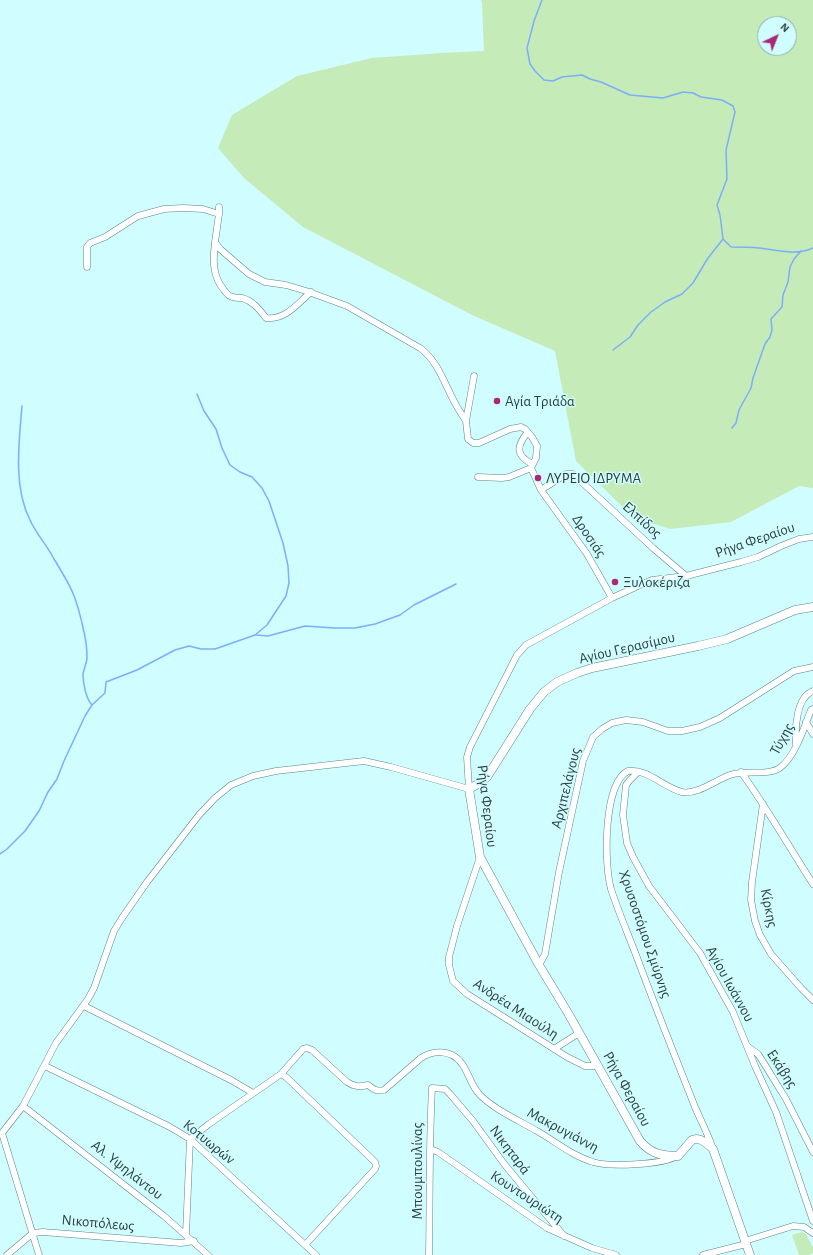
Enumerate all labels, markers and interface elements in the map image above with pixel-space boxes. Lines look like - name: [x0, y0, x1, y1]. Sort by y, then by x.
- north arrow: [757, 16, 797, 56]
- text: N: [778, 21, 791, 34]
- place label: Αγία Τριάδα: [505, 392, 575, 410]
- marker: Αγία Τριάδα: [492, 396, 502, 406]
- place label: ΛΥΡΕΙΟ ΙΔΡΥΜΑ: [546, 469, 641, 487]
- marker: ΛΥΡΕΙΟ ΙΔΡΥΜΑ: [533, 473, 543, 483]
- street label: Ελπίδος: [619, 498, 665, 542]
- street label: Δροσιάς: [568, 511, 610, 561]
- street label: Ρήγα Φεραίου: [713, 518, 797, 562]
- place label: Ξυλοκέριζα: [623, 573, 690, 591]
- marker: Ξυλοκέριζα: [610, 577, 620, 587]
- street label: Αγίου Γερασίμου: [577, 628, 677, 668]
- street label: Τύχης: [766, 720, 798, 758]
- street label: Αρχιπελάγους: [547, 746, 585, 830]
- street label: Ρήγα Φεραίου: [473, 764, 501, 848]
- street label: Χρυσοστόμου Σμύρνης: [615, 868, 675, 1000]
- street label: Κίρκης: [756, 887, 782, 929]
- street label: Αγίου Ιωάννου: [702, 943, 758, 1025]
- street label: Ανδρέα Μιαούλη: [470, 975, 562, 1043]
- street label: Εκάβης: [763, 1046, 801, 1092]
- street label: Ρήγα Φεραίου: [599, 1048, 655, 1130]
- street label: Μακρυγιάννη: [524, 1104, 602, 1156]
- street label: Κοτυωρών: [179, 1116, 239, 1168]
- street label: Μπουμπουλίνας: [408, 1122, 426, 1220]
- street label: Νικηταρά: [486, 1122, 534, 1178]
- street label: Αλ. Υψηλάντου: [87, 1136, 167, 1204]
- street label: Κουντουριώτη: [487, 1167, 567, 1227]
- street label: Νικοπόλεως: [61, 1211, 135, 1235]

